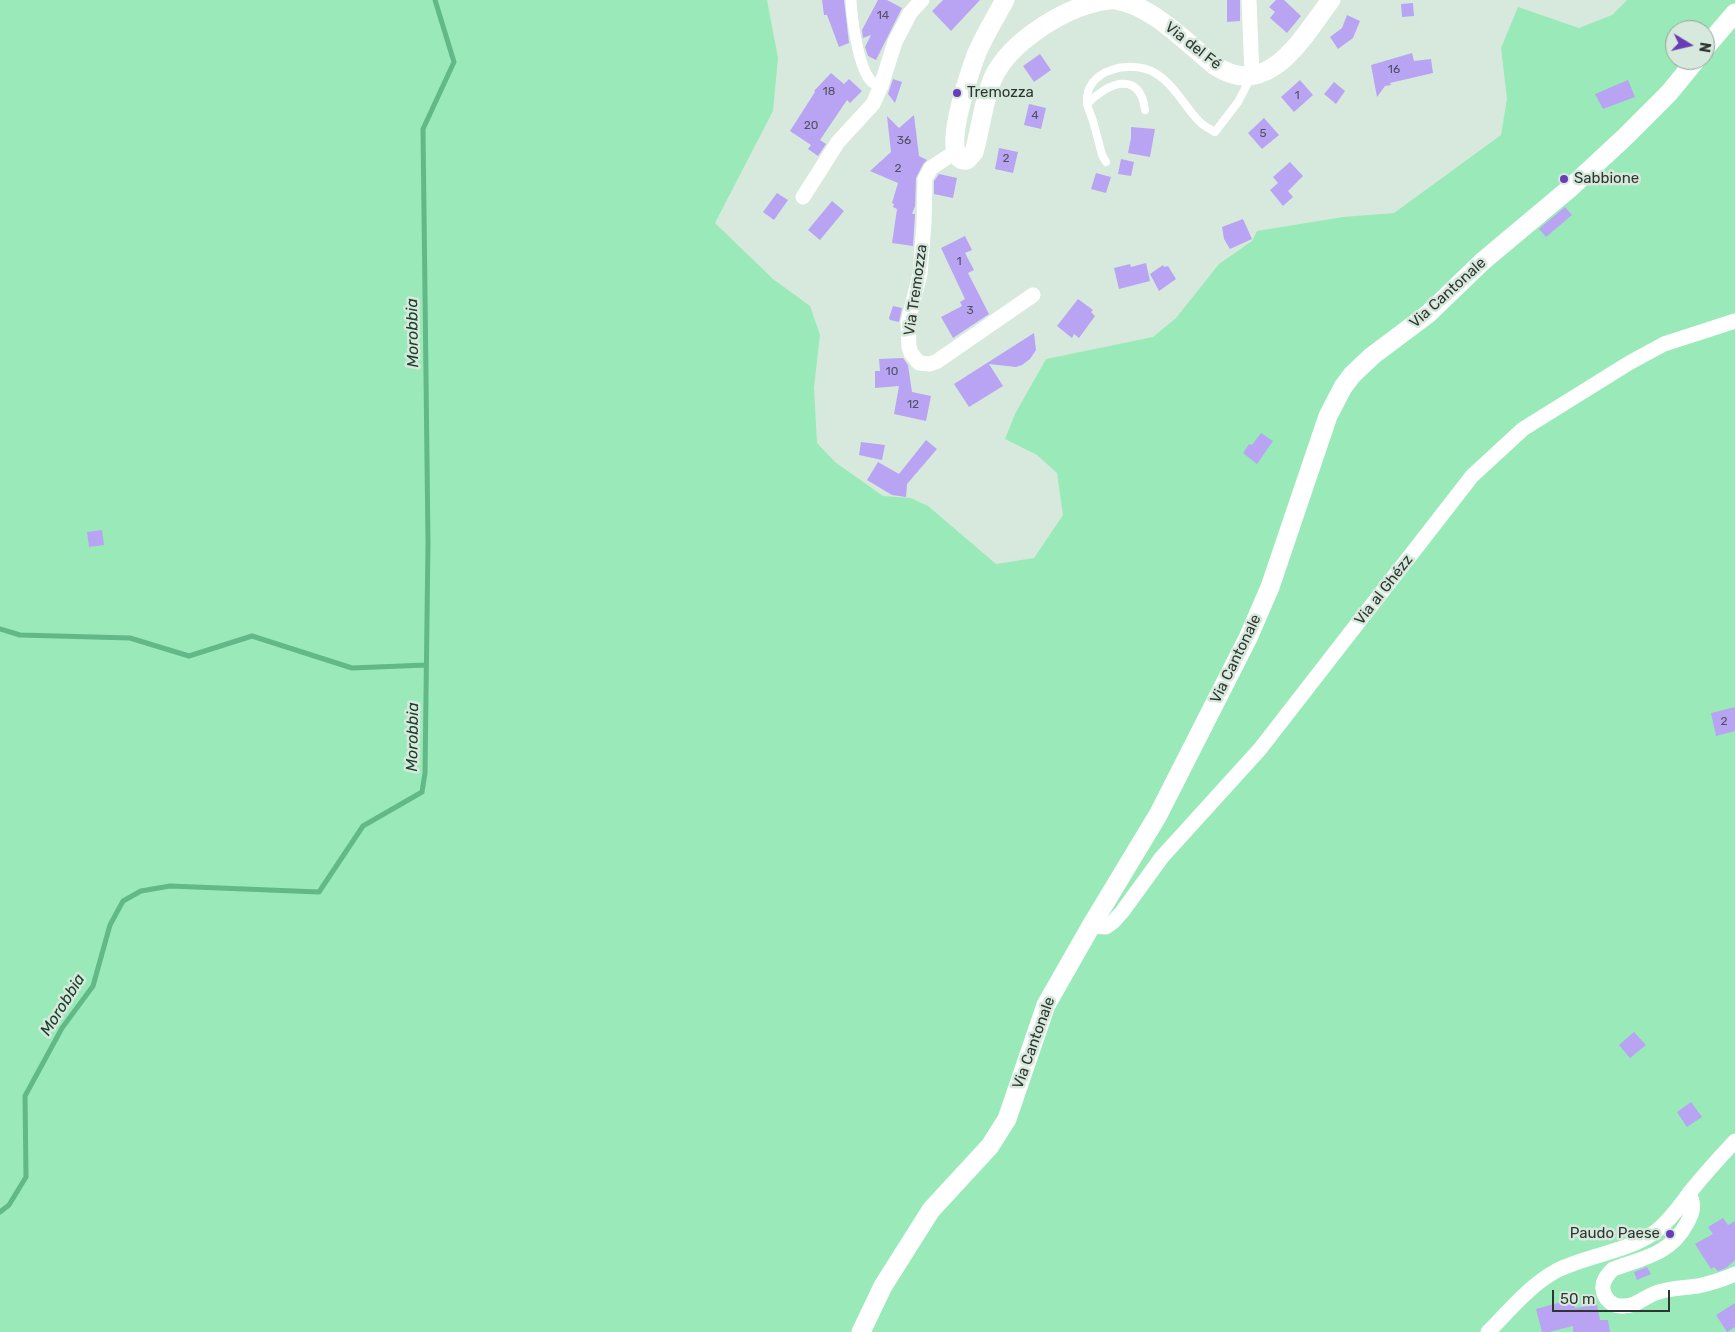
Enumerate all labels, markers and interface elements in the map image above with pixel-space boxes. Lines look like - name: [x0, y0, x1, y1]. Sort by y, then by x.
- house number: 14: [877, 9, 889, 23]
- street label: Via del Fé: [1161, 18, 1225, 74]
- north arrow: [1665, 20, 1715, 70]
- text: N: [1695, 41, 1714, 54]
- house number: 16: [1388, 63, 1400, 77]
- place label: Tremozza: [967, 84, 1034, 102]
- house number: 18: [823, 85, 835, 99]
- marker: Tremozza: [951, 87, 963, 99]
- house number: 1: [1294, 89, 1300, 103]
- house number: 4: [1031, 109, 1039, 123]
- house number: 20: [804, 119, 818, 133]
- house number: 5: [1259, 127, 1267, 141]
- house number: 36: [897, 134, 911, 148]
- house number: 2: [1002, 152, 1010, 166]
- house number: 2: [894, 162, 902, 176]
- place label: Sabbione: [1574, 170, 1639, 188]
- marker: Sabbione: [1558, 173, 1570, 185]
- street label: Via Tremozza: [901, 243, 931, 337]
- street label: Via Cantonale: [1406, 254, 1490, 332]
- house number: 1: [956, 255, 962, 269]
- water label: Morobbia: [403, 298, 423, 368]
- house number: 3: [966, 304, 974, 318]
- house number: 10: [886, 365, 898, 379]
- house number: 12: [907, 398, 919, 412]
- street label: Via al Ghézz: [1351, 551, 1417, 629]
- street label: Via Cantonale: [1207, 612, 1265, 706]
- water label: Morobbia: [403, 702, 423, 772]
- house number: 2: [1720, 715, 1728, 729]
- water label: Morobbia: [36, 971, 90, 1039]
- street label: Via Cantonale: [1009, 995, 1059, 1091]
- place label: Paudo Paese: [1570, 1225, 1660, 1243]
- marker: Paudo Paese: [1664, 1228, 1676, 1240]
- scale bar: [1555, 1280, 1672, 1312]
- text: 50 m: [1560, 1290, 1595, 1308]

